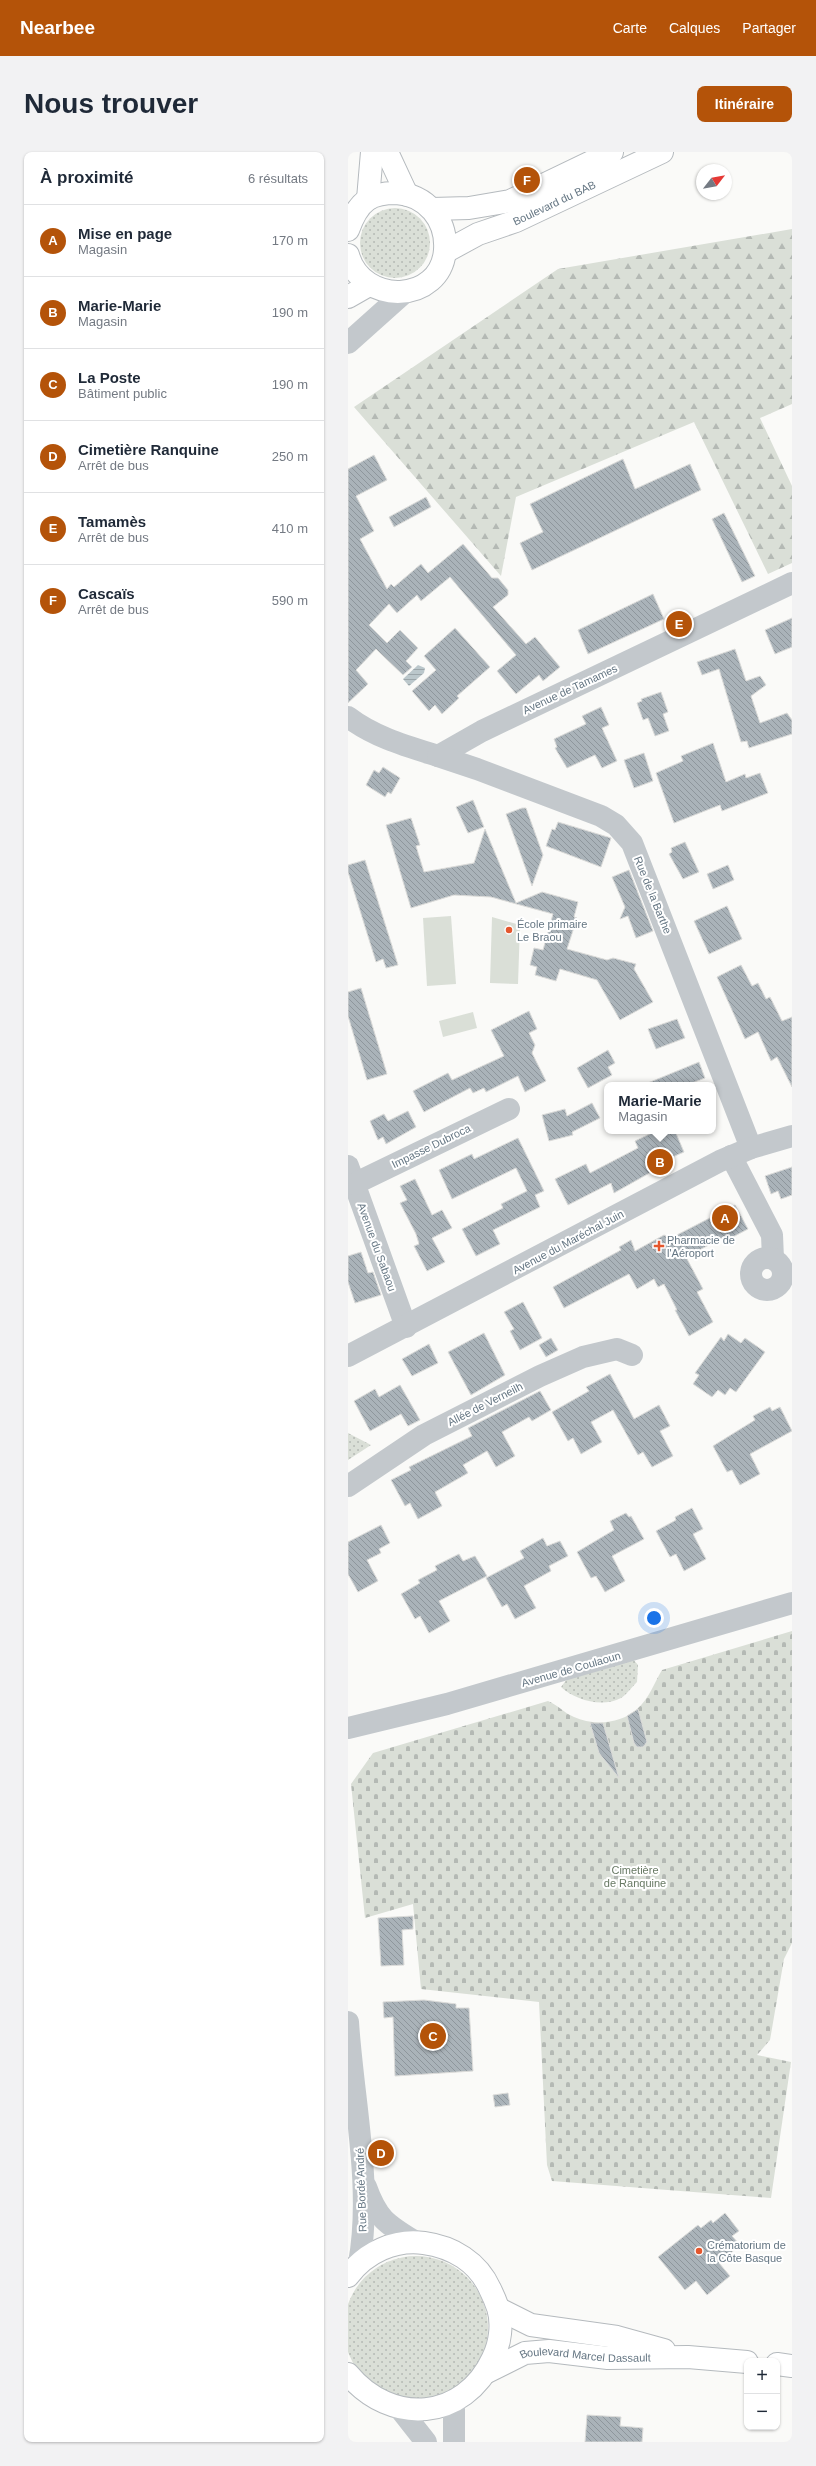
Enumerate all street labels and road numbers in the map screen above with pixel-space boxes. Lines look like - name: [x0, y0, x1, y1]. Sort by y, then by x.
- street label: Boulevard du BAB: [511, 178, 597, 228]
- street label: Avenue de Tamames: [521, 662, 620, 716]
- street label: Rue de la Barthe: [632, 854, 674, 936]
- street label: Impasse Dubroca: [390, 1121, 473, 1170]
- street label: Avenue du Sabaou: [355, 1201, 399, 1293]
- street label: Avenue du Maréchal Juin: [510, 1208, 626, 1276]
- street label: Allée de Verneilh: [445, 1380, 525, 1428]
- street label: Avenue de Coulaoun: [520, 1649, 622, 1689]
- street label: Rue Bordé André: [354, 2148, 368, 2232]
- street label: Boulevard Marcel Dassault: [518, 2345, 651, 2364]

